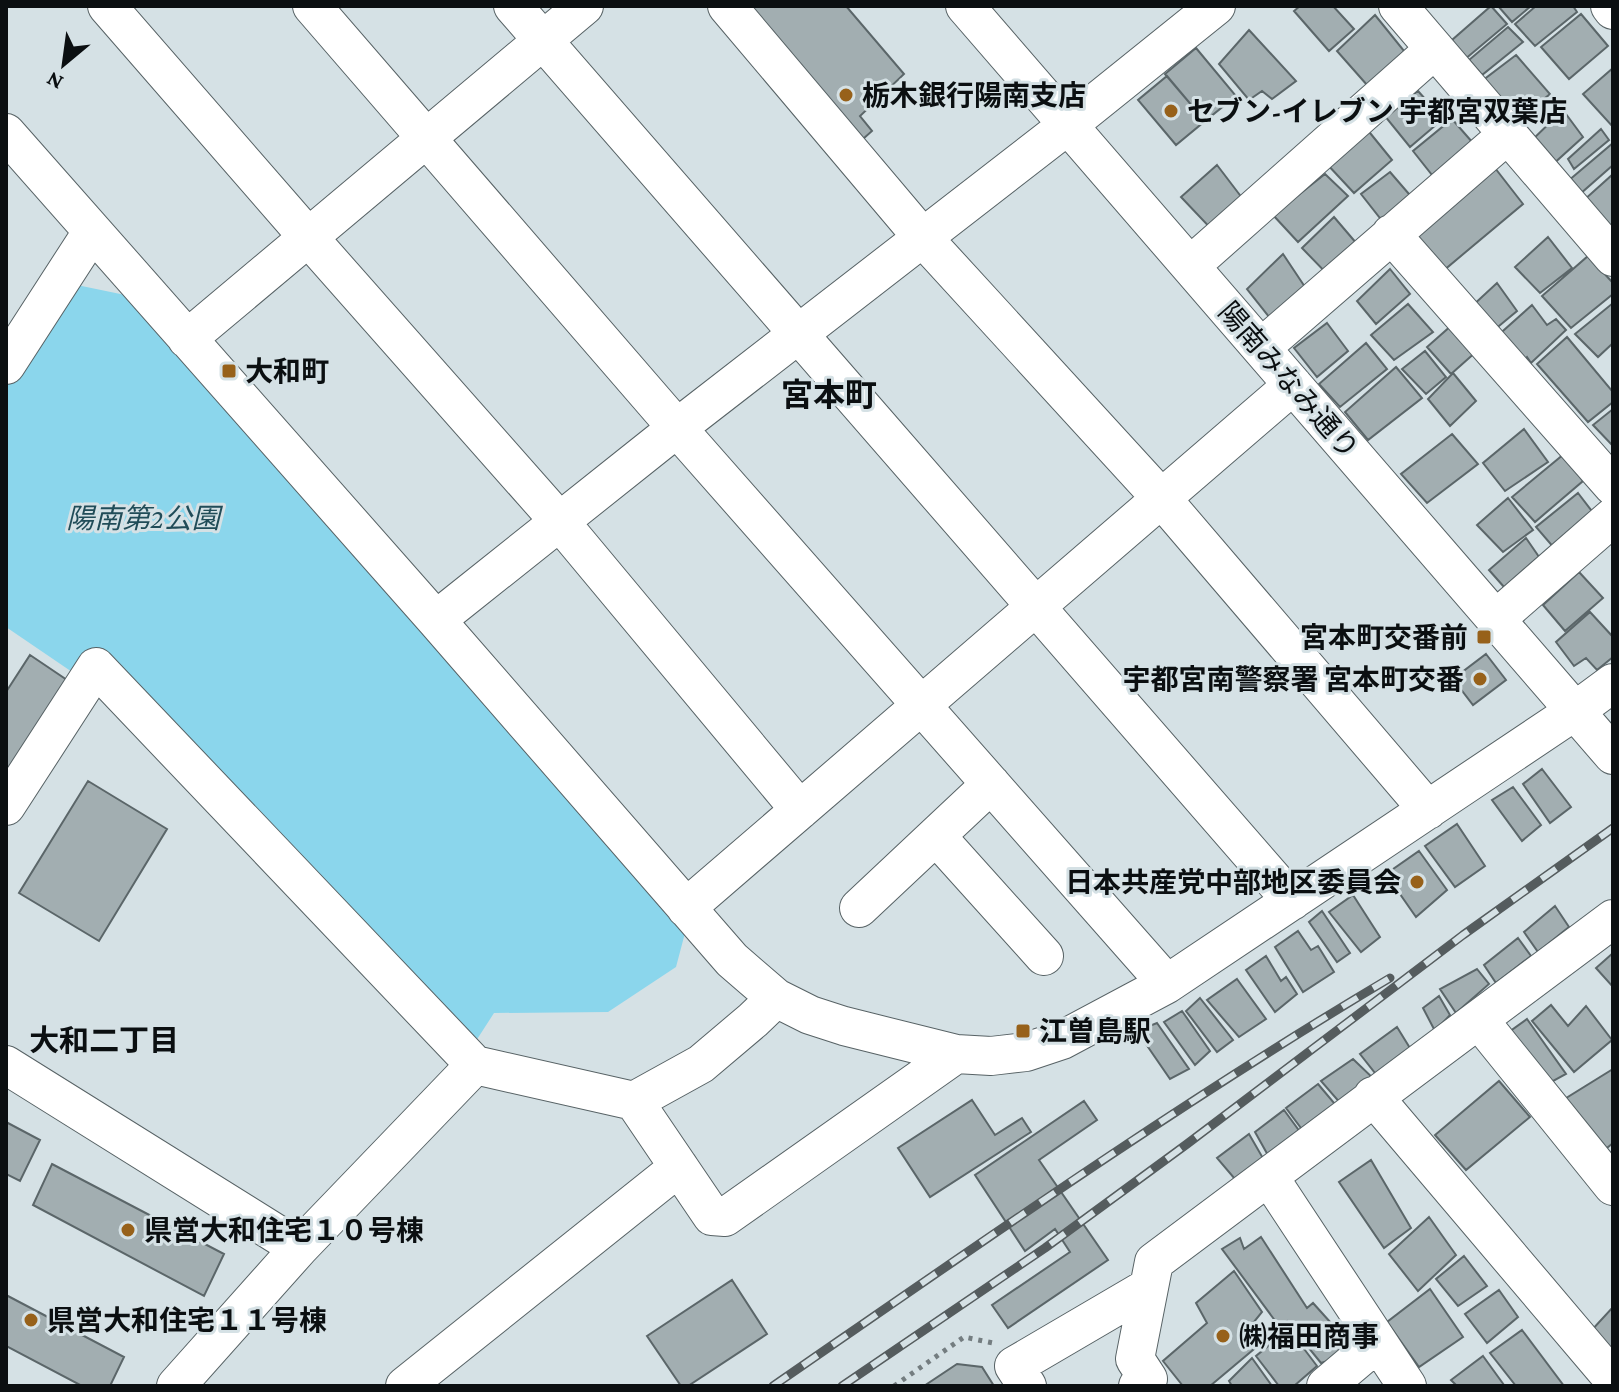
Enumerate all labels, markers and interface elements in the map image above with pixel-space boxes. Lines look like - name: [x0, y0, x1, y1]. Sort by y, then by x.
- north arrow: [24, 24, 104, 104]
- text: N: [42, 66, 67, 96]
- place label: 栃木銀行陽南支店: [862, 80, 1086, 111]
- marker: 栃木銀行陽南支店: [837, 86, 855, 104]
- place label: セブン-イレブン 宇都宮双葉店: [1187, 96, 1567, 127]
- marker: セブン-イレブン 宇都宮双葉店: [1162, 102, 1180, 120]
- street label: 陽南みなみ通り: [1213, 296, 1365, 464]
- place label: 大和町: [245, 356, 329, 387]
- marker: 大和町: [220, 362, 238, 380]
- district label: 宮本町: [781, 377, 877, 413]
- park label: 陽南第2公園: [66, 503, 224, 534]
- place label: 宮本町交番前: [1300, 622, 1468, 653]
- marker: 宮本町交番前: [1475, 628, 1493, 646]
- place label: 宇都宮南警察署 宮本町交番: [1123, 664, 1464, 695]
- marker: 宇都宮南警察署 宮本町交番: [1471, 670, 1489, 688]
- place label: 日本共産党中部地区委員会: [1065, 867, 1401, 898]
- marker: 日本共産党中部地区委員会: [1408, 873, 1426, 891]
- place label: 江曽島駅: [1039, 1016, 1151, 1047]
- marker: 江曽島駅: [1014, 1022, 1032, 1040]
- district label: 大和二丁目: [29, 1024, 179, 1057]
- place label: 県営大和住宅１０号棟: [144, 1215, 424, 1246]
- marker: 県営大和住宅１０号棟: [119, 1221, 137, 1239]
- place label: 県営大和住宅１１号棟: [47, 1305, 327, 1336]
- marker: 県営大和住宅１１号棟: [22, 1311, 40, 1329]
- place label: ㈱福田商事: [1239, 1321, 1379, 1352]
- marker: ㈱福田商事: [1214, 1327, 1232, 1345]

